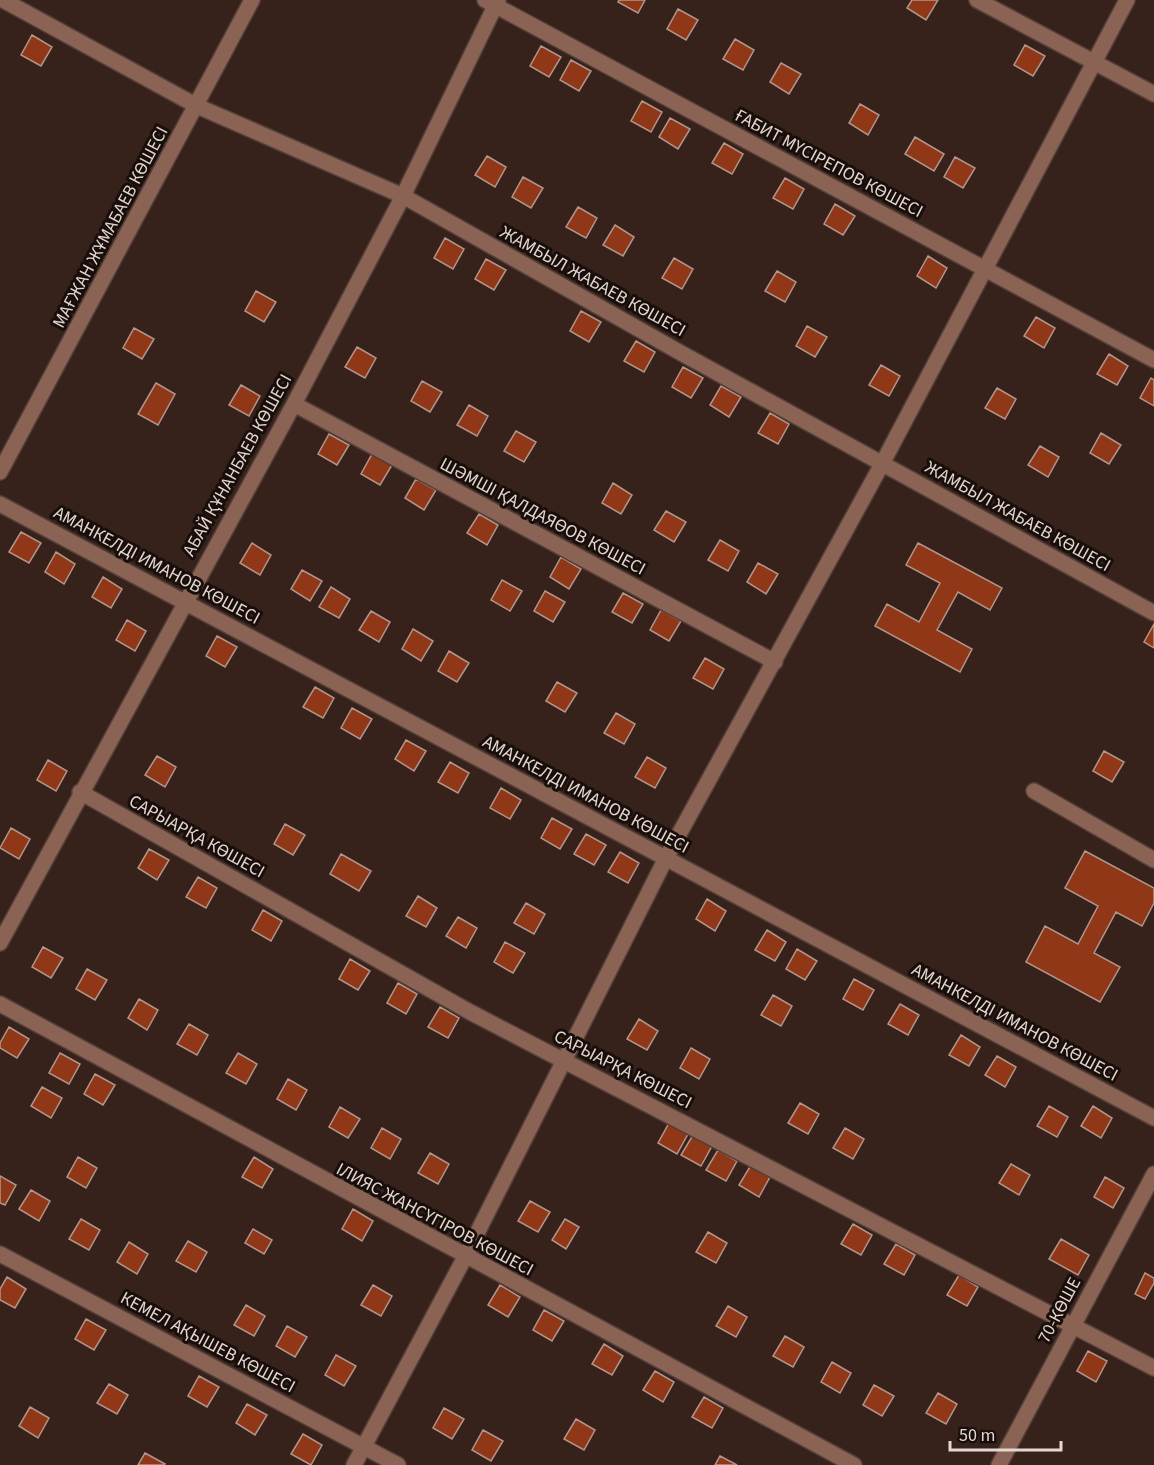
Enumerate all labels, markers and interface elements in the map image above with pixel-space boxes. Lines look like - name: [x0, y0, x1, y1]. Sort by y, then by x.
- street label: ҒАБИТ МҮСІРЕПОВ КӨШЕСІ: [730, 103, 927, 224]
- street label: МАҒЖАН ЖҰМАБАЕВ КӨШЕСІ: [47, 122, 174, 332]
- street label: ЖАМБЫЛ ЖАБАЕВ КӨШЕСІ: [495, 220, 690, 343]
- street label: АБАЙ ҚҰНАНБАЕВ КӨШЕСІ: [177, 370, 298, 561]
- street label: ШӘМШІ ҚАЛДАЯӨОВ КӨШЕСІ: [436, 452, 650, 581]
- street label: ЖАМБЫЛ ЖАБАЕВ КӨШЕСІ: [920, 455, 1115, 578]
- street label: АМАНКЕЛДІ ИМАНОВ КӨШЕСІ: [49, 500, 264, 631]
- street label: АМАНКЕЛДІ ИМАНОВ КӨШЕСІ: [478, 729, 693, 860]
- street label: САРЫАРҚА КӨШЕСІ: [124, 789, 269, 884]
- street label: АМАНКЕЛДІ ИМАНОВ КӨШЕСІ: [907, 957, 1122, 1088]
- street label: САРЫАРҚА КӨШЕСІ: [549, 1024, 696, 1115]
- street label: ІЛИЯС ЖАНСҮГІРОВ КӨШЕСІ: [332, 1157, 538, 1282]
- street label: 70-КӨШЕ: [1032, 1273, 1087, 1347]
- street label: КЕМЕЛ АҚЫШЕВ КӨШЕСІ: [116, 1286, 300, 1399]
- scale bar: [950, 1414, 1061, 1452]
- text: 50 m: [959, 1423, 995, 1448]

